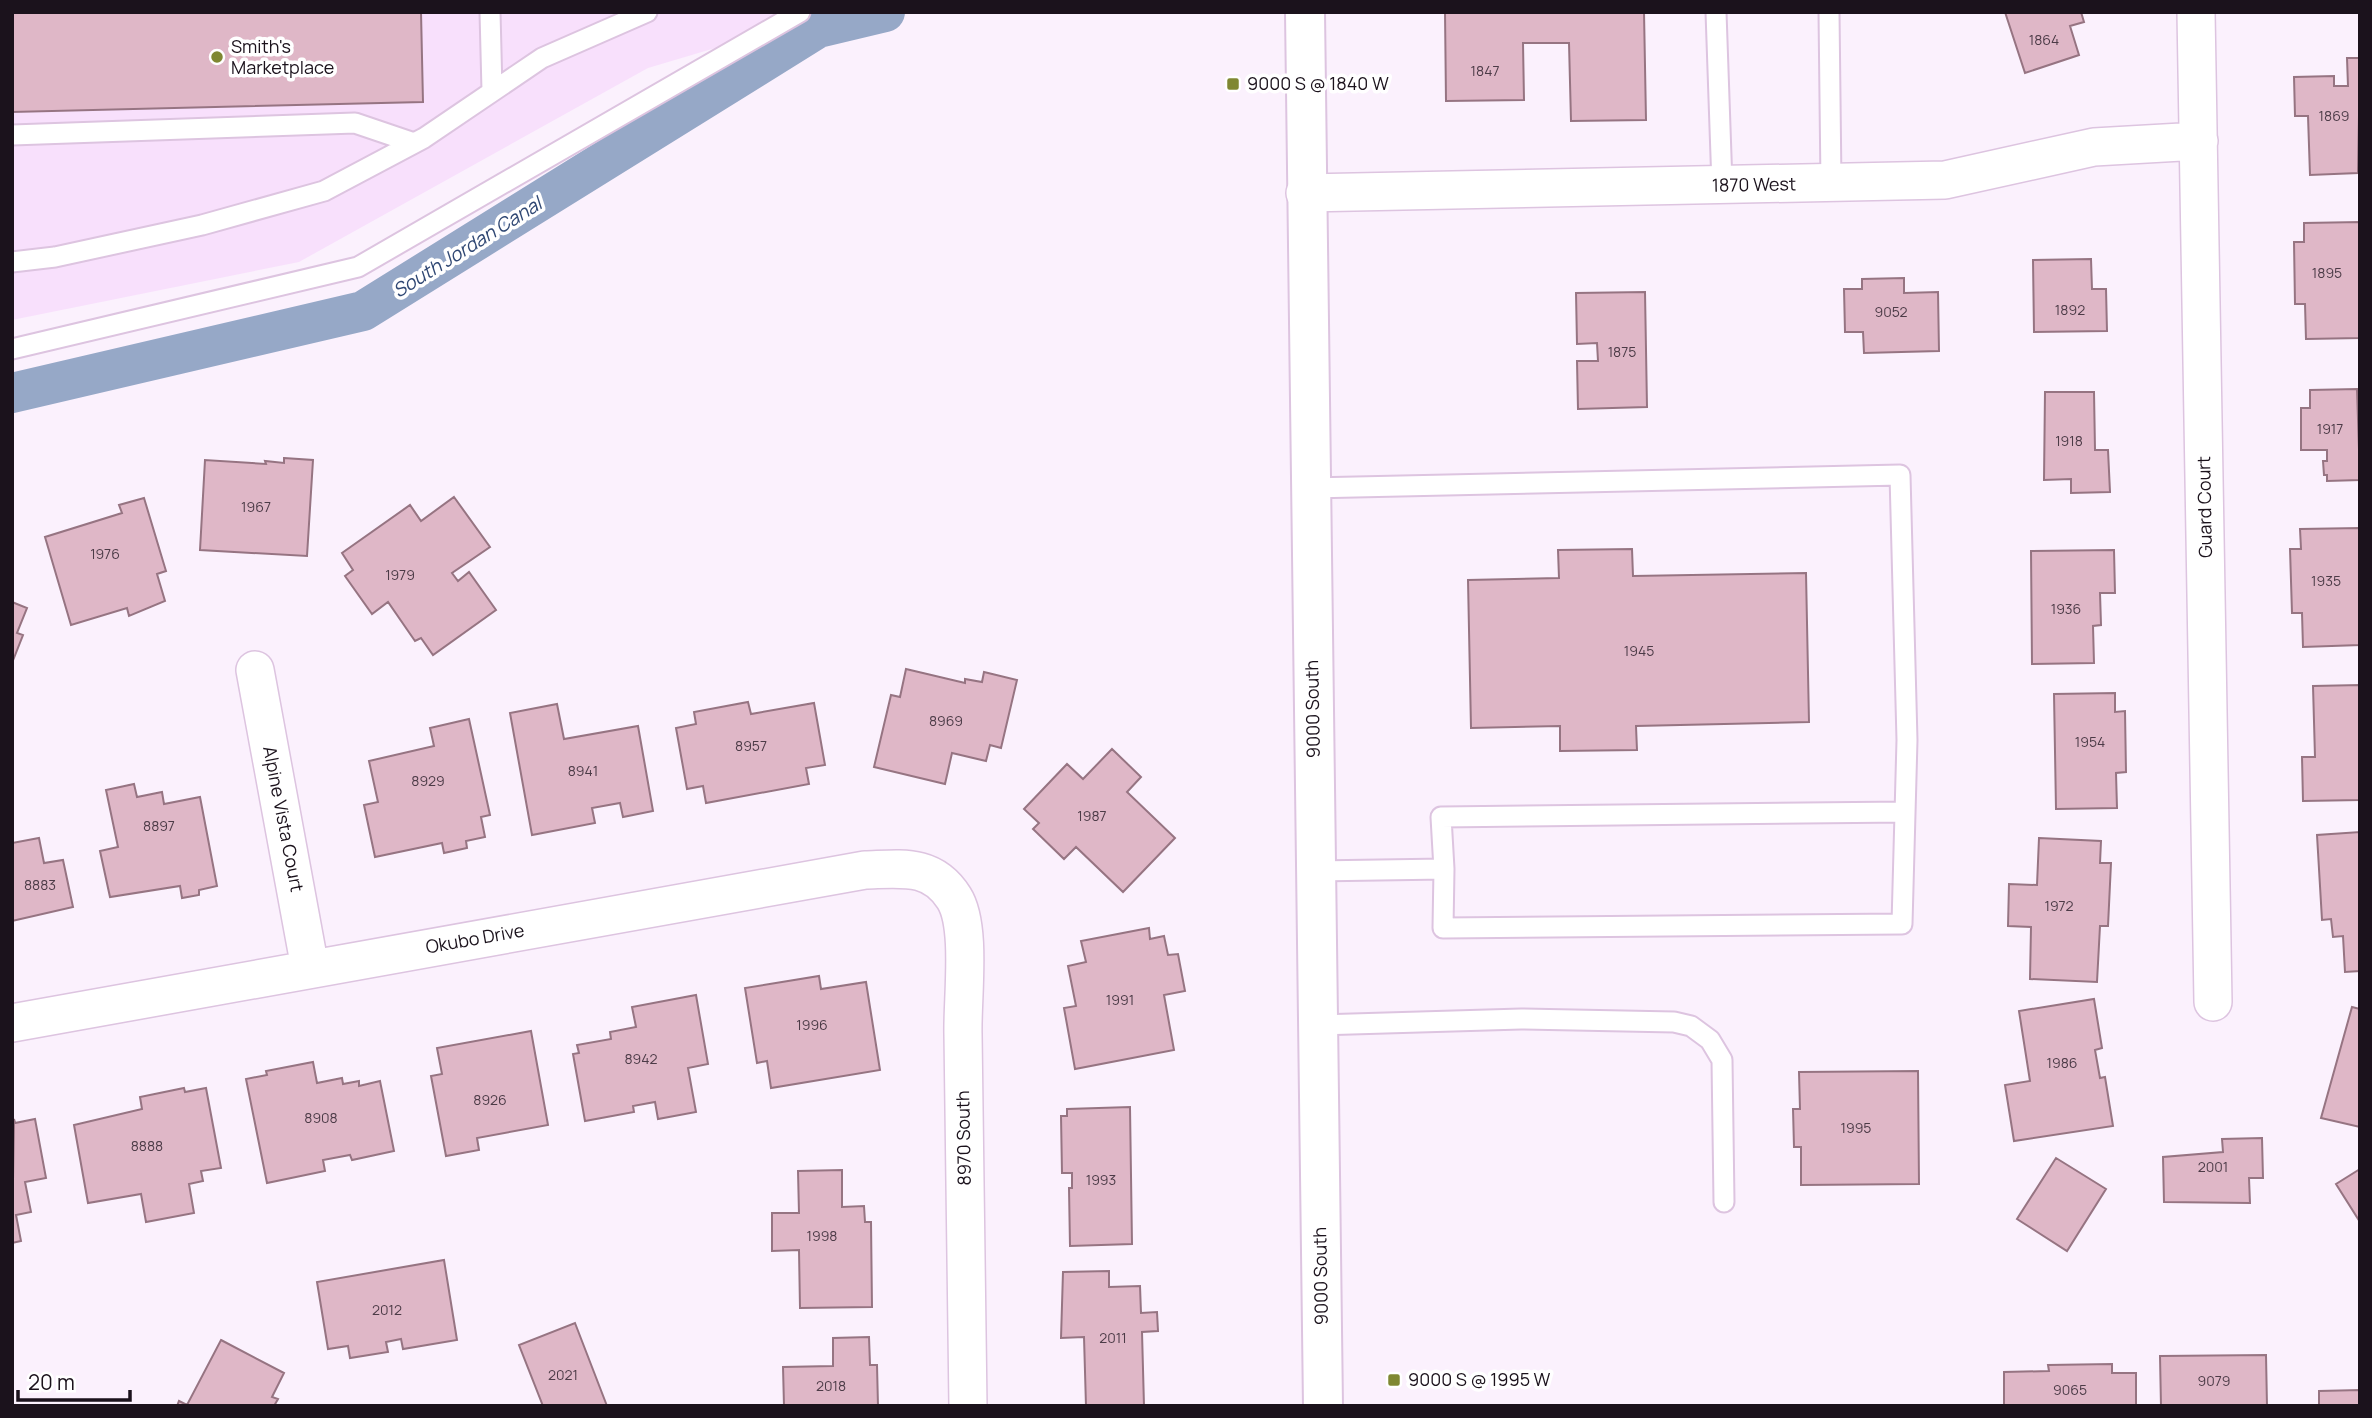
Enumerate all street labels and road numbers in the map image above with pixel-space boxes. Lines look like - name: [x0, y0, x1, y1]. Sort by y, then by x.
- street label: 1870 West: [1712, 171, 1796, 197]
- street label: Guard Court: [2191, 456, 2217, 558]
- street label: 9000 South: [1299, 660, 1325, 758]
- street label: Alpine Vista Court: [258, 744, 310, 894]
- street label: Okubo Drive: [424, 918, 526, 958]
- street label: 8970 South: [950, 1090, 976, 1186]
- street label: 9000 South: [1307, 1227, 1333, 1325]

